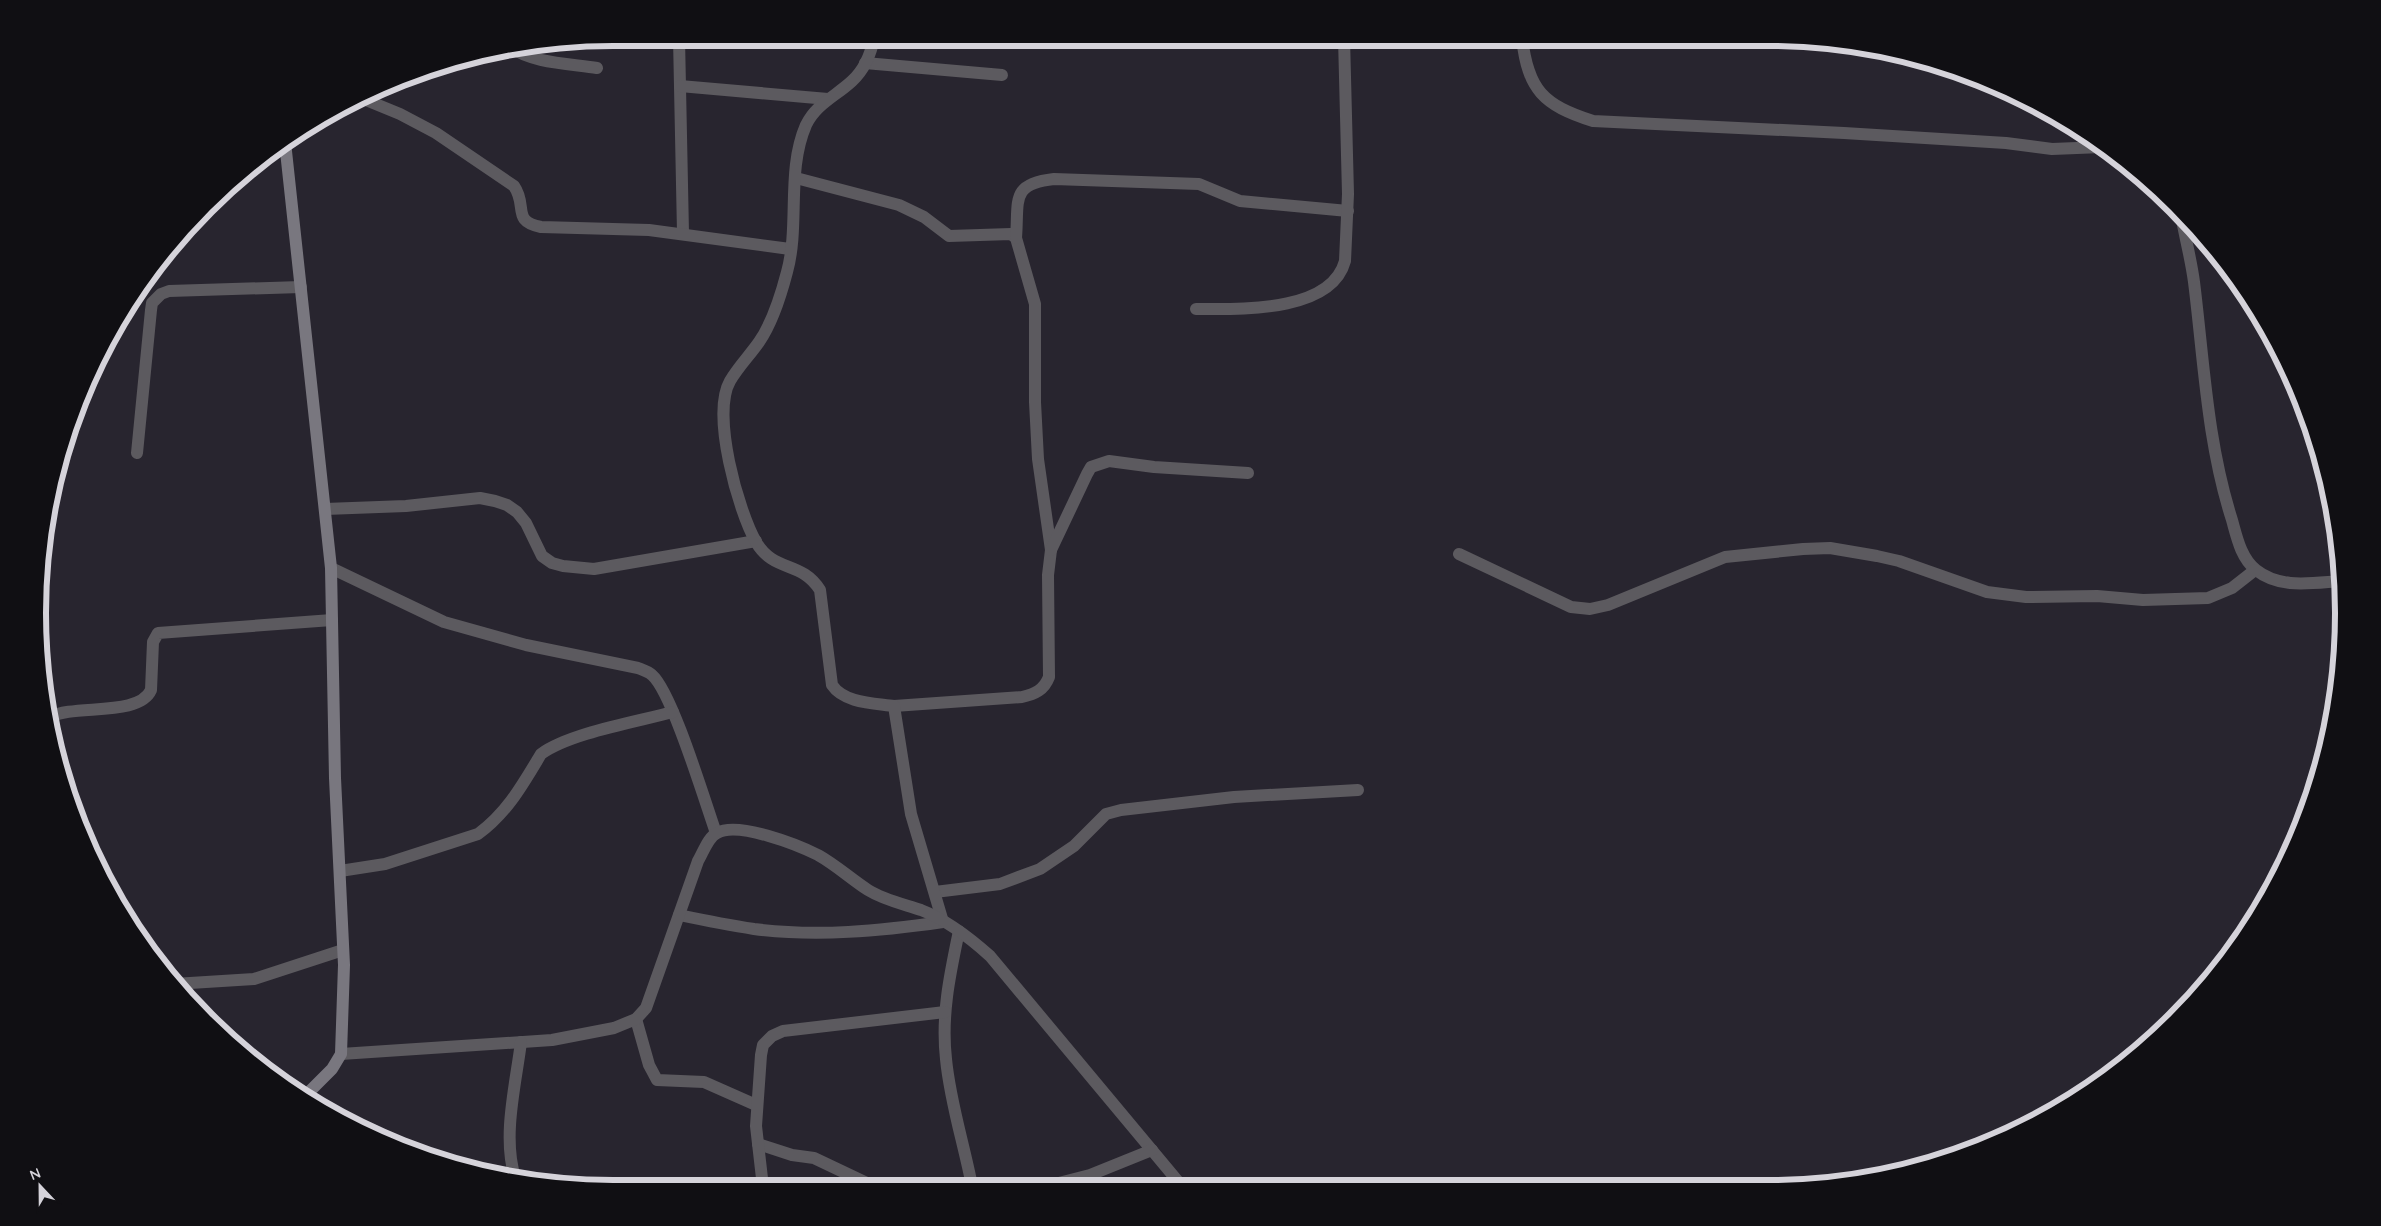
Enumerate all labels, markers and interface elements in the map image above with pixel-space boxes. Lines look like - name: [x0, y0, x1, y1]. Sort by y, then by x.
- north arrow: [15, 1161, 65, 1211]
- text: N: [27, 1164, 43, 1184]

